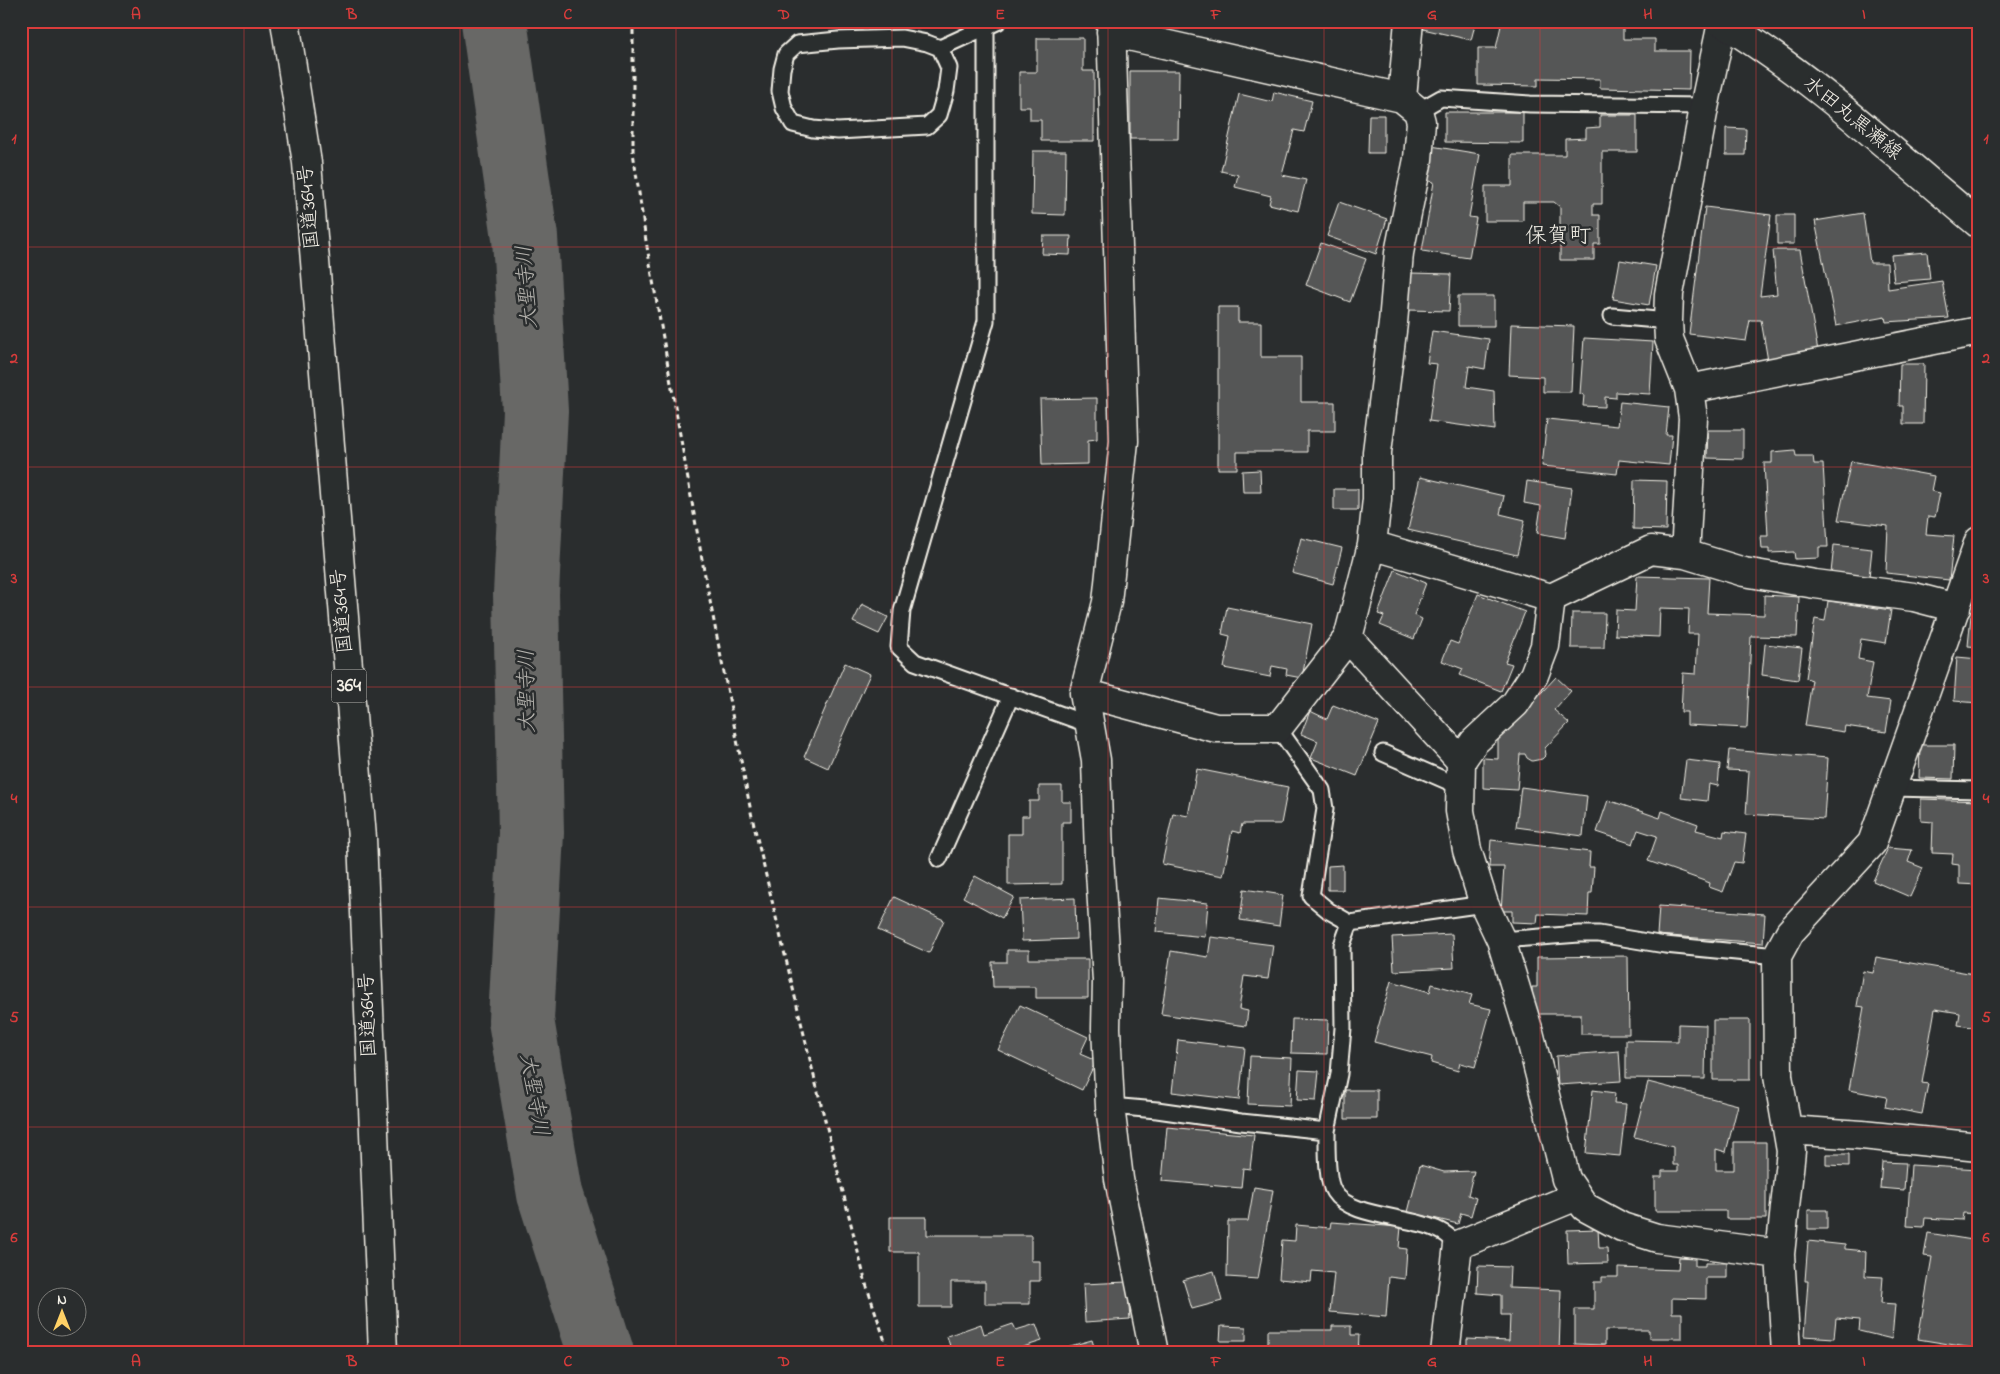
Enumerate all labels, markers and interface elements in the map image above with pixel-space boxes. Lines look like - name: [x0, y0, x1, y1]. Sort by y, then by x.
- text: A: [131, 3, 141, 27]
- text: B: [346, 3, 358, 27]
- text: C: [564, 3, 573, 27]
- text: D: [777, 3, 790, 27]
- text: E: [995, 3, 1005, 27]
- text: F: [1210, 3, 1222, 27]
- text: G: [1427, 3, 1437, 27]
- text: H: [1643, 3, 1653, 27]
- text: I: [1862, 3, 1866, 27]
- street label: 水田丸黒瀬線: [1796, 70, 1908, 168]
- text: 1: [11, 127, 17, 151]
- text: 1: [1983, 127, 1989, 151]
- street label: 国道364号: [292, 163, 328, 251]
- district label: 保賀町: [1525, 221, 1591, 253]
- water label: 大聖寺川: [510, 244, 546, 330]
- text: 2: [9, 347, 18, 371]
- text: 2: [1981, 347, 1990, 371]
- text: 3: [10, 567, 18, 591]
- street label: 国道364号: [325, 567, 361, 655]
- text: 3: [1982, 567, 1990, 591]
- water label: 大聖寺川: [512, 649, 544, 733]
- road number: 364: [332, 669, 366, 702]
- text: 4: [10, 787, 18, 811]
- text: 4: [1982, 787, 1990, 811]
- street label: 国道364号: [353, 972, 385, 1058]
- text: 5: [9, 1006, 19, 1030]
- text: 5: [1981, 1006, 1991, 1030]
- water label: 大聖寺川: [511, 1051, 555, 1139]
- text: 6: [9, 1226, 18, 1250]
- text: 6: [1981, 1226, 1990, 1250]
- north arrow: [38, 1286, 88, 1336]
- text: N: [57, 1290, 67, 1311]
- text: A: [131, 1350, 141, 1374]
- text: B: [346, 1350, 358, 1374]
- text: C: [564, 1350, 573, 1374]
- text: D: [777, 1350, 790, 1374]
- text: E: [995, 1350, 1005, 1374]
- text: F: [1210, 1350, 1222, 1374]
- text: G: [1427, 1350, 1437, 1374]
- text: H: [1643, 1350, 1653, 1374]
- text: I: [1862, 1350, 1866, 1374]

